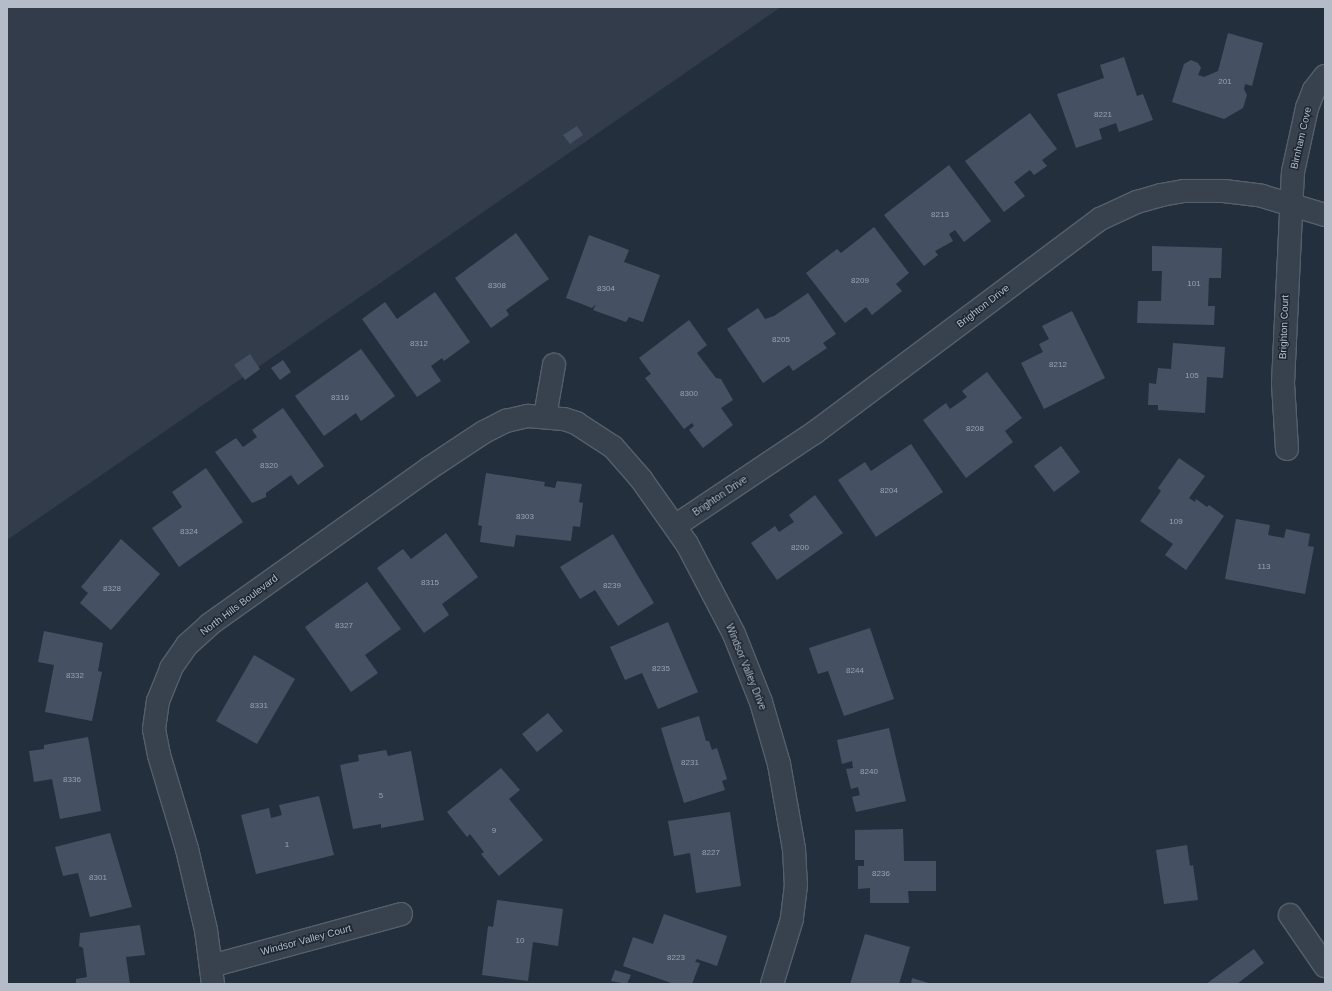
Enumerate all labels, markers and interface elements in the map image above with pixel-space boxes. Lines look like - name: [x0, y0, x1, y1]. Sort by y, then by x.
- house number: 201: [1218, 77, 1232, 87]
- street label: Birnham Cove: [1288, 106, 1314, 170]
- house number: 8221: [1094, 110, 1112, 120]
- house number: 8213: [931, 210, 949, 220]
- house number: 8209: [851, 276, 869, 286]
- house number: 101: [1187, 279, 1201, 289]
- house number: 8308: [488, 281, 506, 291]
- street label: Brighton Drive: [954, 282, 1012, 330]
- house number: 8304: [597, 284, 615, 294]
- street label: Brighton Court: [1277, 295, 1291, 359]
- house number: 8205: [772, 335, 790, 345]
- house number: 8312: [410, 339, 428, 349]
- house number: 8212: [1049, 360, 1067, 370]
- house number: 105: [1185, 371, 1199, 381]
- house number: 8300: [680, 389, 698, 399]
- house number: 8316: [331, 393, 349, 403]
- house number: 8208: [966, 424, 984, 434]
- house number: 8320: [260, 461, 278, 471]
- street label: Brighton Drive: [690, 473, 750, 519]
- house number: 8204: [880, 486, 898, 496]
- house number: 8303: [516, 512, 534, 522]
- house number: 109: [1169, 517, 1183, 527]
- house number: 8324: [180, 527, 198, 537]
- house number: 8200: [791, 543, 809, 553]
- house number: 113: [1258, 562, 1270, 572]
- street label: North Hills Boulevard: [198, 572, 280, 638]
- house number: 8315: [421, 578, 439, 588]
- house number: 8239: [603, 581, 621, 591]
- house number: 8328: [103, 584, 121, 594]
- house number: 8327: [335, 621, 353, 631]
- street label: Windsor Valley Drive: [723, 622, 769, 712]
- house number: 8235: [652, 664, 670, 674]
- house number: 8244: [846, 666, 864, 676]
- house number: 8332: [66, 671, 84, 681]
- house number: 8331: [250, 701, 268, 711]
- house number: 8231: [681, 758, 699, 768]
- house number: 8240: [860, 767, 878, 777]
- house number: 8336: [63, 775, 81, 785]
- house number: 5: [379, 791, 383, 801]
- house number: 9: [492, 826, 496, 836]
- house number: 1: [285, 840, 289, 850]
- house number: 8227: [702, 848, 720, 858]
- house number: 8236: [872, 869, 890, 879]
- house number: 8301: [89, 873, 107, 883]
- street label: Windsor Valley Court: [259, 922, 353, 958]
- house number: 10: [516, 936, 524, 946]
- house number: 8223: [667, 953, 685, 963]

